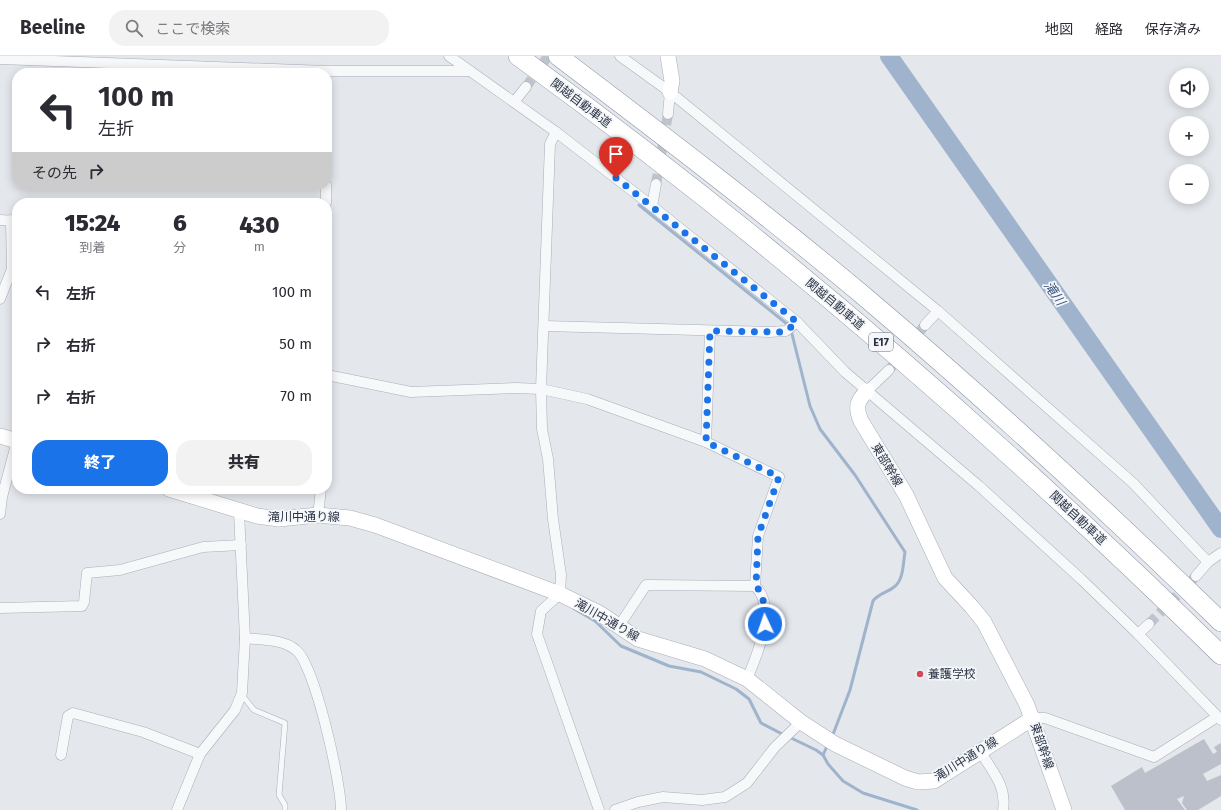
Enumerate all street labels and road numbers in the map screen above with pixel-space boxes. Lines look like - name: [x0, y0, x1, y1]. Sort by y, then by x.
- street label: 関越自動車道: [548, 76, 614, 130]
- street label: 関越自動車道: [803, 275, 867, 333]
- road number: E17: [869, 333, 893, 351]
- street label: 東部幹線: [869, 441, 905, 489]
- street label: 関越自動車道: [1047, 488, 1109, 548]
- street label: 滝川中通り線: [268, 510, 340, 524]
- street label: 滝川中通り線: [572, 596, 642, 644]
- street label: 東部幹線: [1028, 721, 1056, 771]
- street label: 滝川中通り線: [932, 734, 1000, 784]

